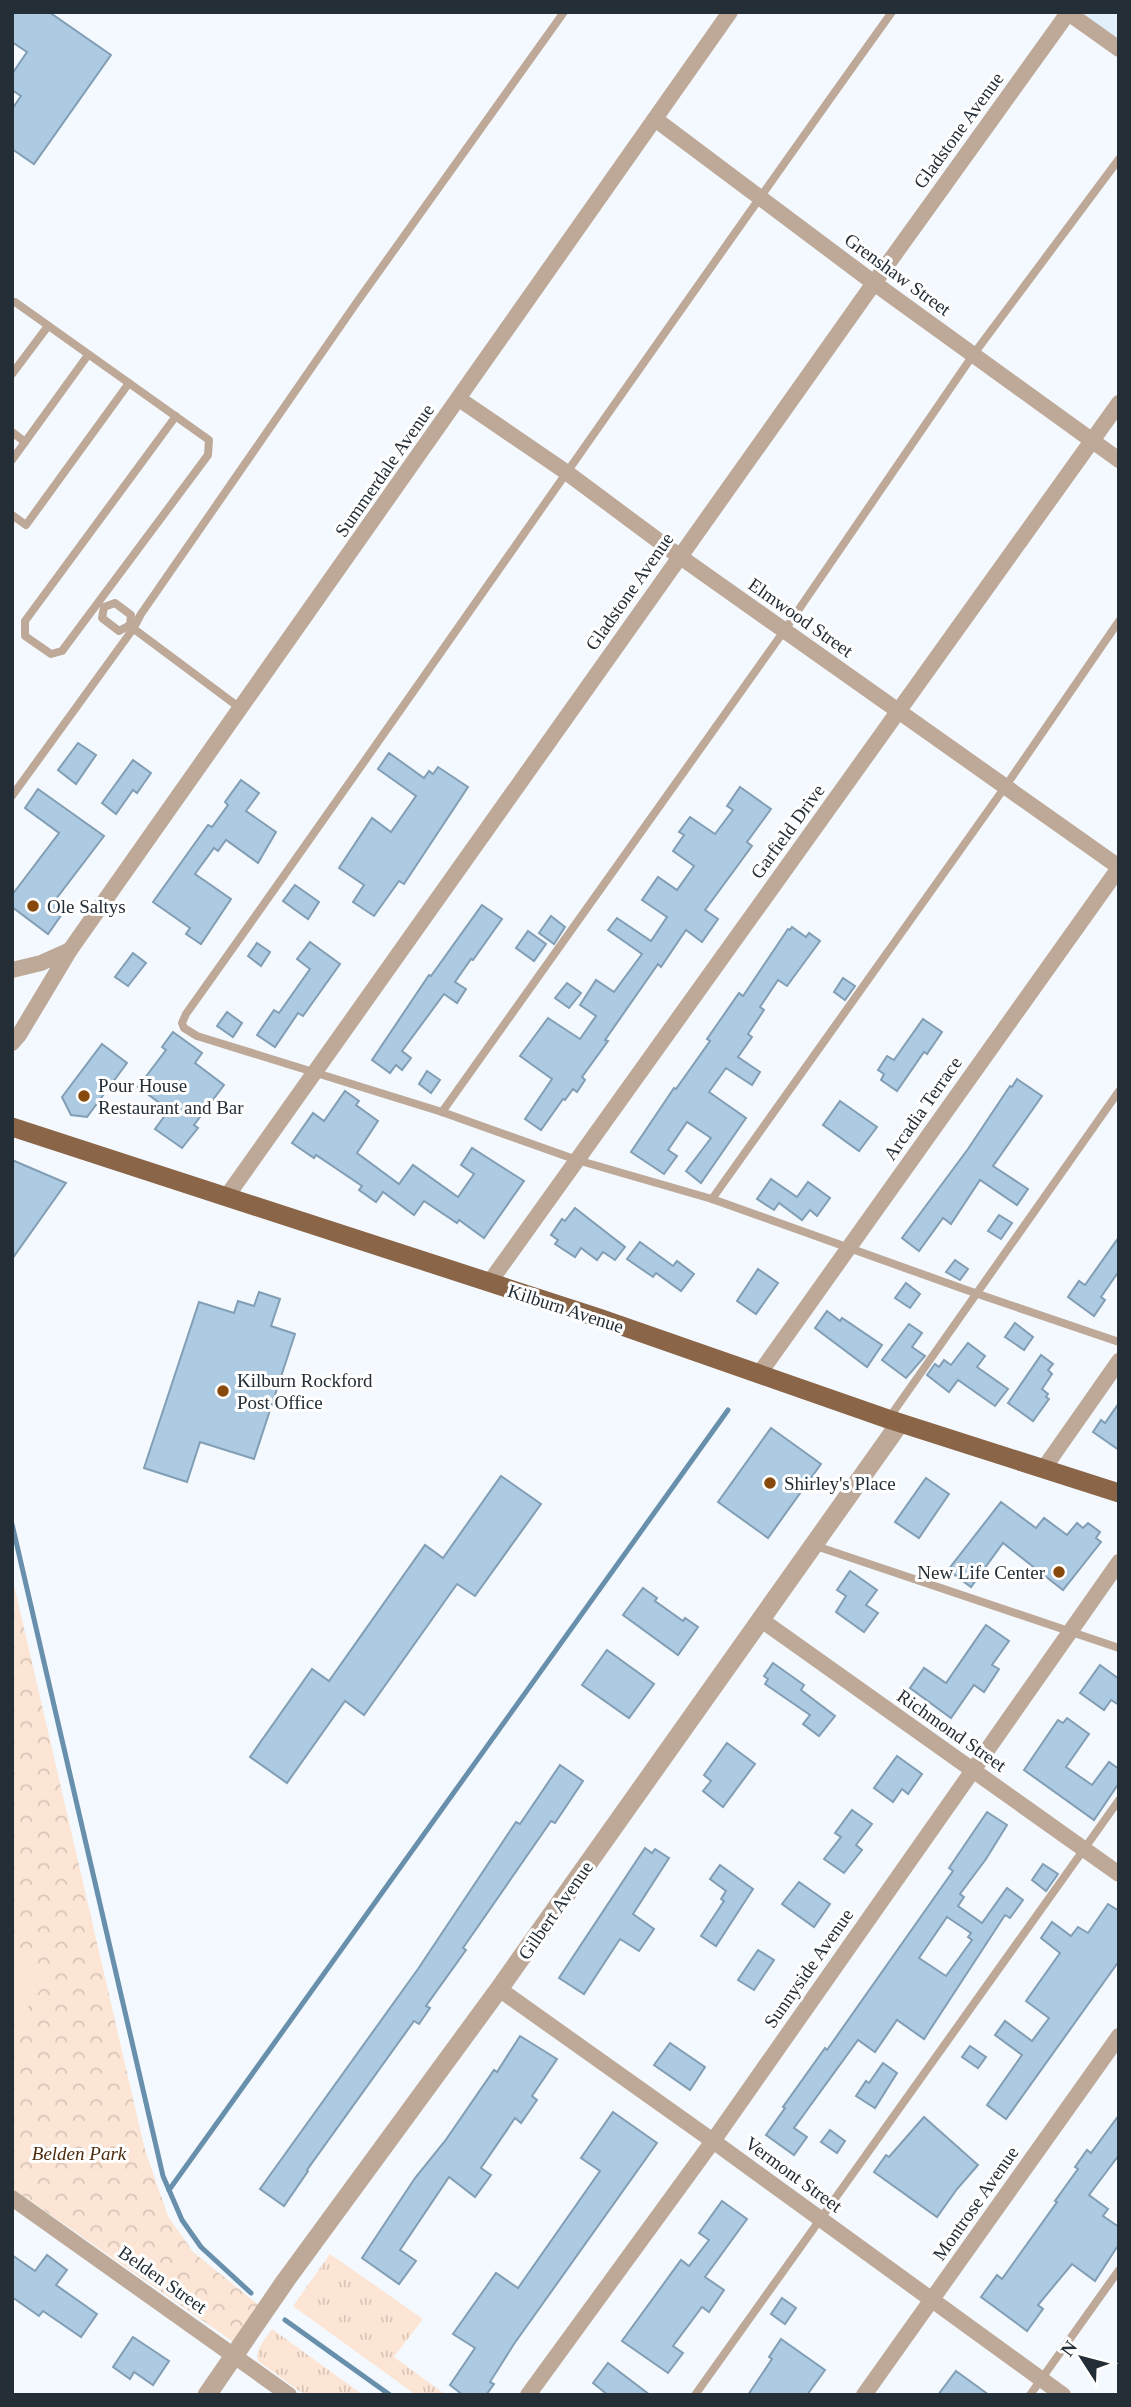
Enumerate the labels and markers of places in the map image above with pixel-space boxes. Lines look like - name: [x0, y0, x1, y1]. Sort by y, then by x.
- place label: Ole Saltys: [47, 896, 126, 917]
- marker: Ole Saltys: [25, 898, 41, 914]
- place label: Pour House Restaurant and Bar: [98, 1075, 244, 1118]
- marker: Pour House Restaurant and Bar: [76, 1088, 92, 1104]
- place label: Kilburn Rockford Post Office: [237, 1370, 373, 1413]
- marker: Kilburn Rockford Post Office: [215, 1383, 231, 1399]
- place label: Shirley's Place: [784, 1473, 896, 1494]
- marker: Shirley's Place: [762, 1475, 778, 1491]
- place label: New Life Center: [917, 1562, 1046, 1583]
- marker: New Life Center: [1051, 1564, 1067, 1580]

